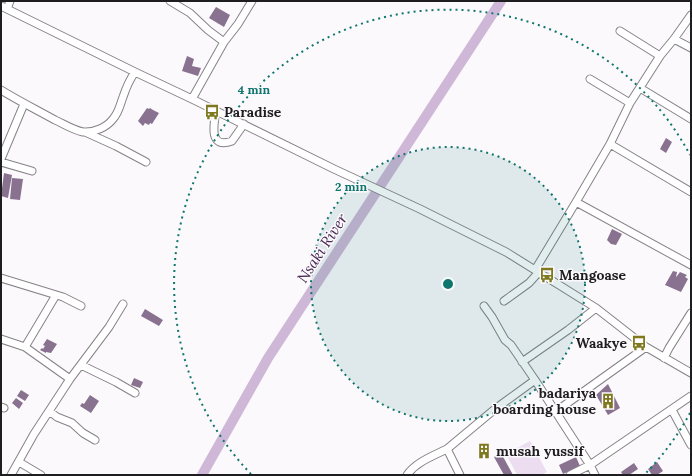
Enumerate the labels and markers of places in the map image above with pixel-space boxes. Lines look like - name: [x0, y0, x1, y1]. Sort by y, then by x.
- bus stop icon: Paradise: [203, 103, 221, 121]
- place label: Paradise: [224, 103, 282, 121]
- bus stop icon: Mangoase: [538, 266, 556, 284]
- place label: Mangoase: [559, 266, 627, 284]
- centre of rings: [441, 277, 455, 291]
- place label: Waakye: [576, 334, 627, 352]
- bus stop icon: Waakye: [630, 334, 648, 352]
- place label: badariya boarding house: [492, 384, 597, 418]
- building icon: badariya boarding house: [599, 392, 617, 410]
- building icon: musah yussif: [475, 442, 493, 460]
- place label: musah yussif: [496, 442, 584, 460]

